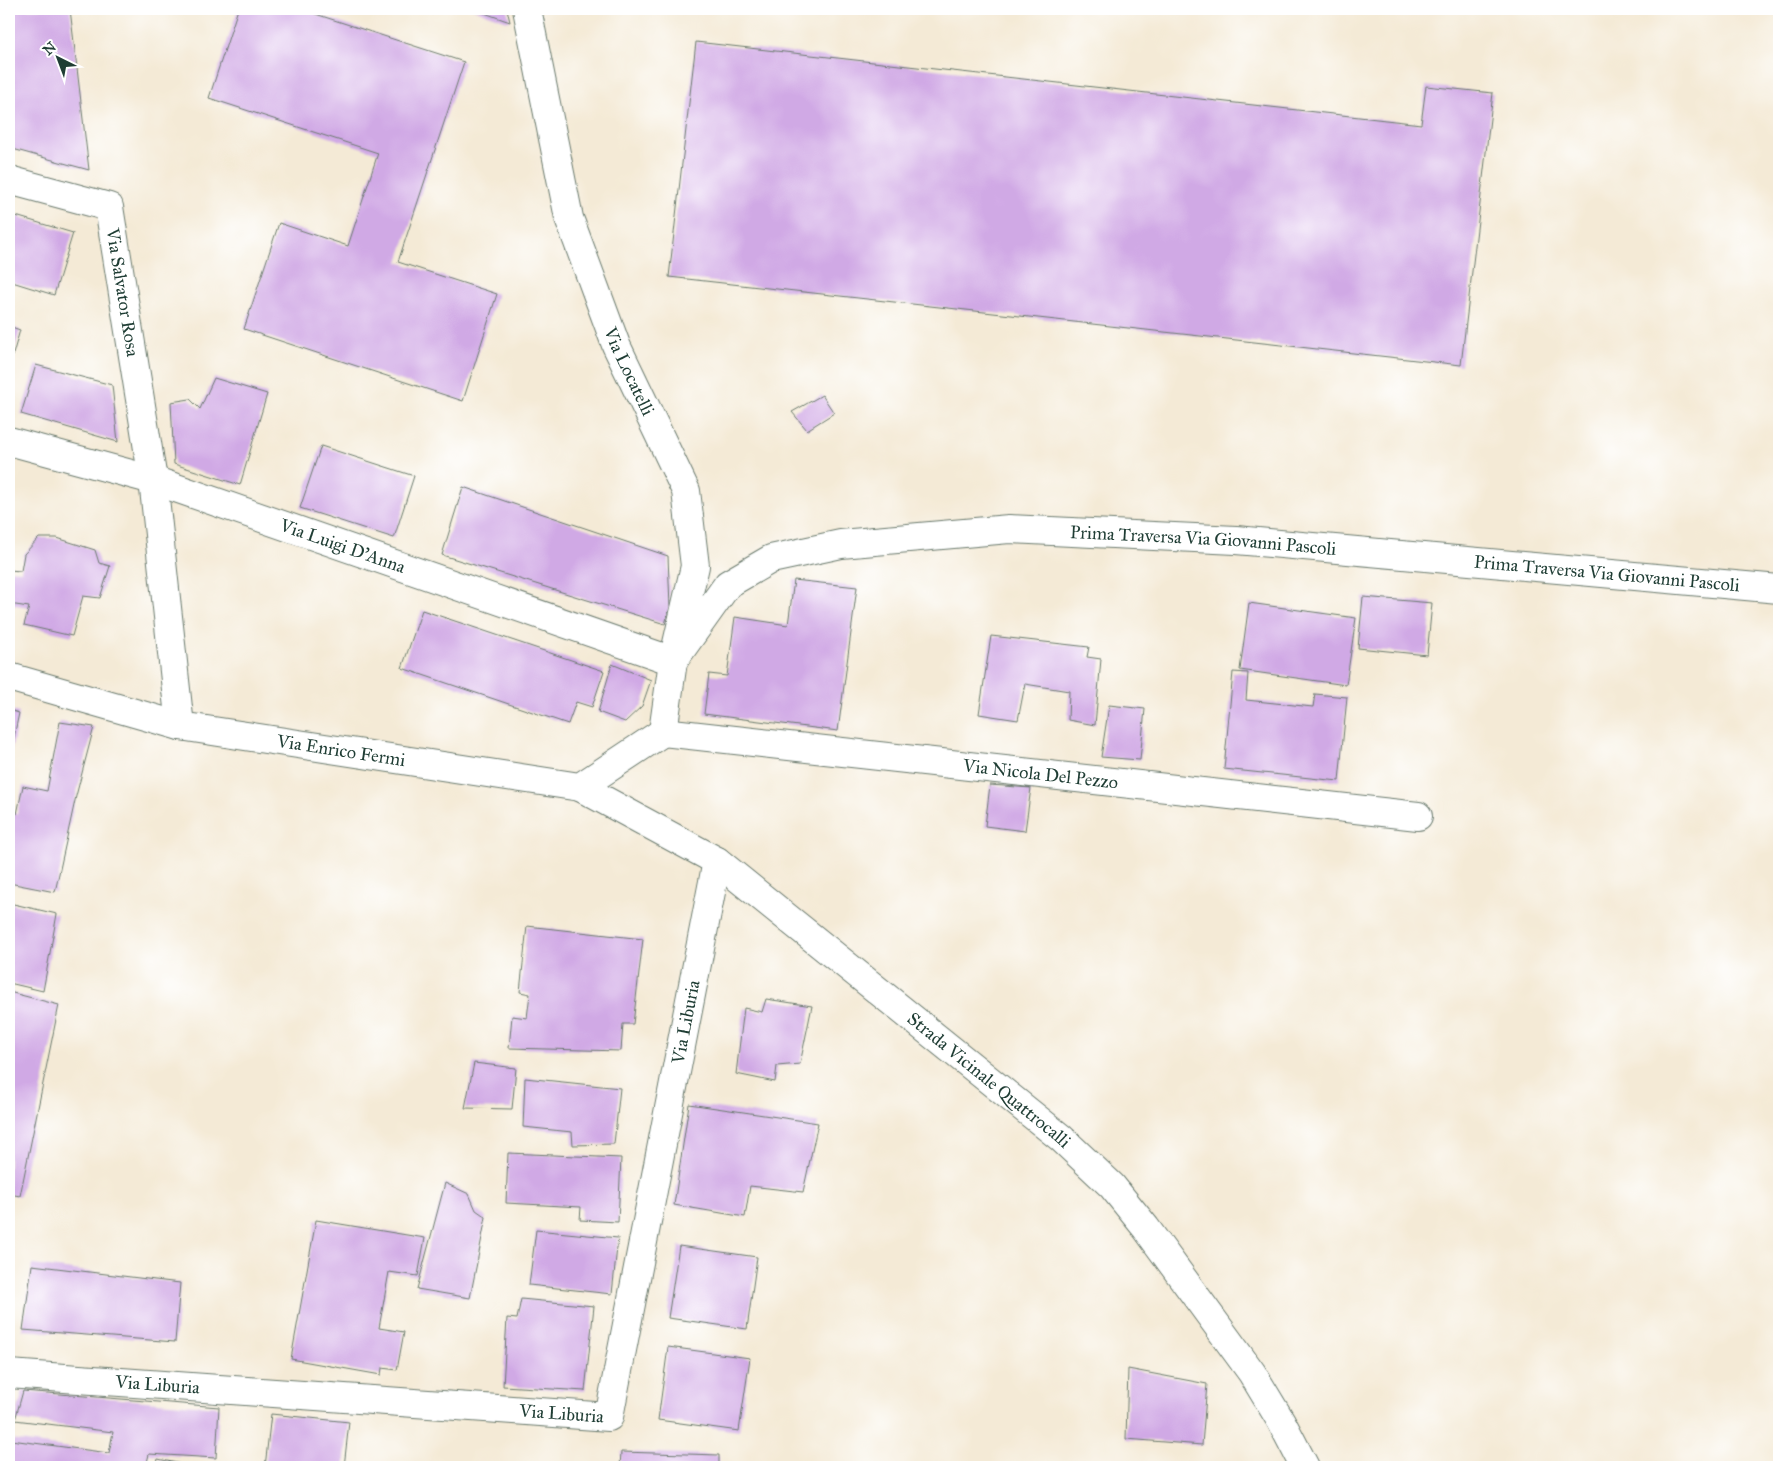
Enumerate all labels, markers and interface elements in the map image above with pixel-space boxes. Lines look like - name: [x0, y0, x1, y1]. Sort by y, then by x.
- north arrow: [32, 32, 82, 82]
- text: N: [40, 38, 60, 59]
- street label: Via Salvator Rosa: [101, 225, 144, 359]
- street label: Via Locatelli: [599, 323, 659, 419]
- street label: Via Luigi D'Anna: [276, 514, 409, 578]
- street label: Prima Traversa Via Giovanni Pascoli: [1070, 521, 1337, 560]
- street label: Prima Traversa Via Giovanni Pascoli: [1473, 551, 1741, 596]
- street label: Via Enrico Fermi: [275, 730, 407, 771]
- street label: Via Nicola Del Pezzo: [961, 754, 1119, 794]
- street label: Via Liburia: [667, 978, 705, 1067]
- street label: Strada Vicinale Quattrocalli: [903, 1008, 1075, 1153]
- street label: Via Liburia: [114, 1371, 201, 1399]
- street label: Via Liburia: [518, 1400, 605, 1428]

